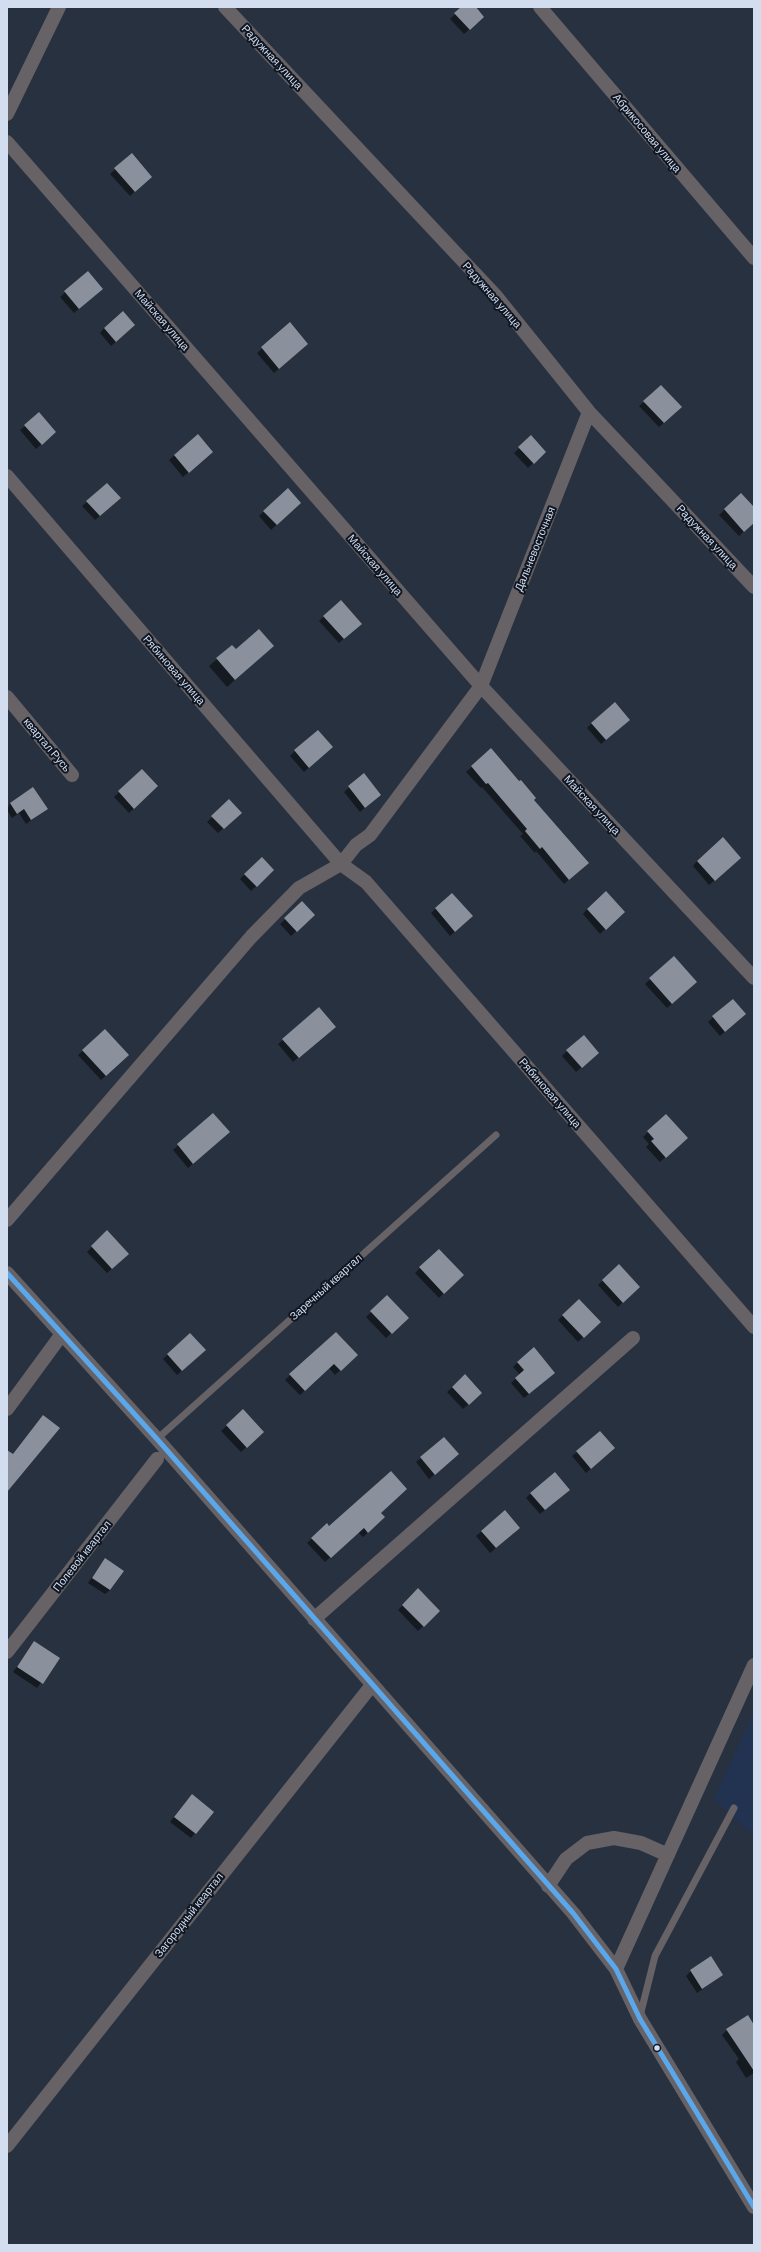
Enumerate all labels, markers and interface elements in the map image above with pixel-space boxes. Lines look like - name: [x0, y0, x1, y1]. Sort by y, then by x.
- street label: Радужная улица: [239, 22, 305, 92]
- street label: Абрикосовая улица: [610, 91, 684, 175]
- street label: Радужная улица: [460, 259, 524, 331]
- street label: Майская улица: [132, 287, 192, 353]
- street label: Радужная улица: [674, 502, 740, 572]
- street label: Дальневосточная: [512, 505, 558, 593]
- street label: Майская улица: [345, 532, 405, 598]
- street label: Рябиновая улица: [140, 633, 208, 707]
- street label: квартал Русь: [21, 715, 73, 775]
- street label: Майская улица: [561, 772, 623, 838]
- street label: Рябиновая улица: [516, 1056, 584, 1130]
- street label: Заречный квартал: [287, 1251, 365, 1323]
- street label: Полевой квартал: [50, 1518, 114, 1594]
- street label: Загородный квартал: [152, 1870, 226, 1960]
- unlabelled marker: [652, 2043, 662, 2053]

